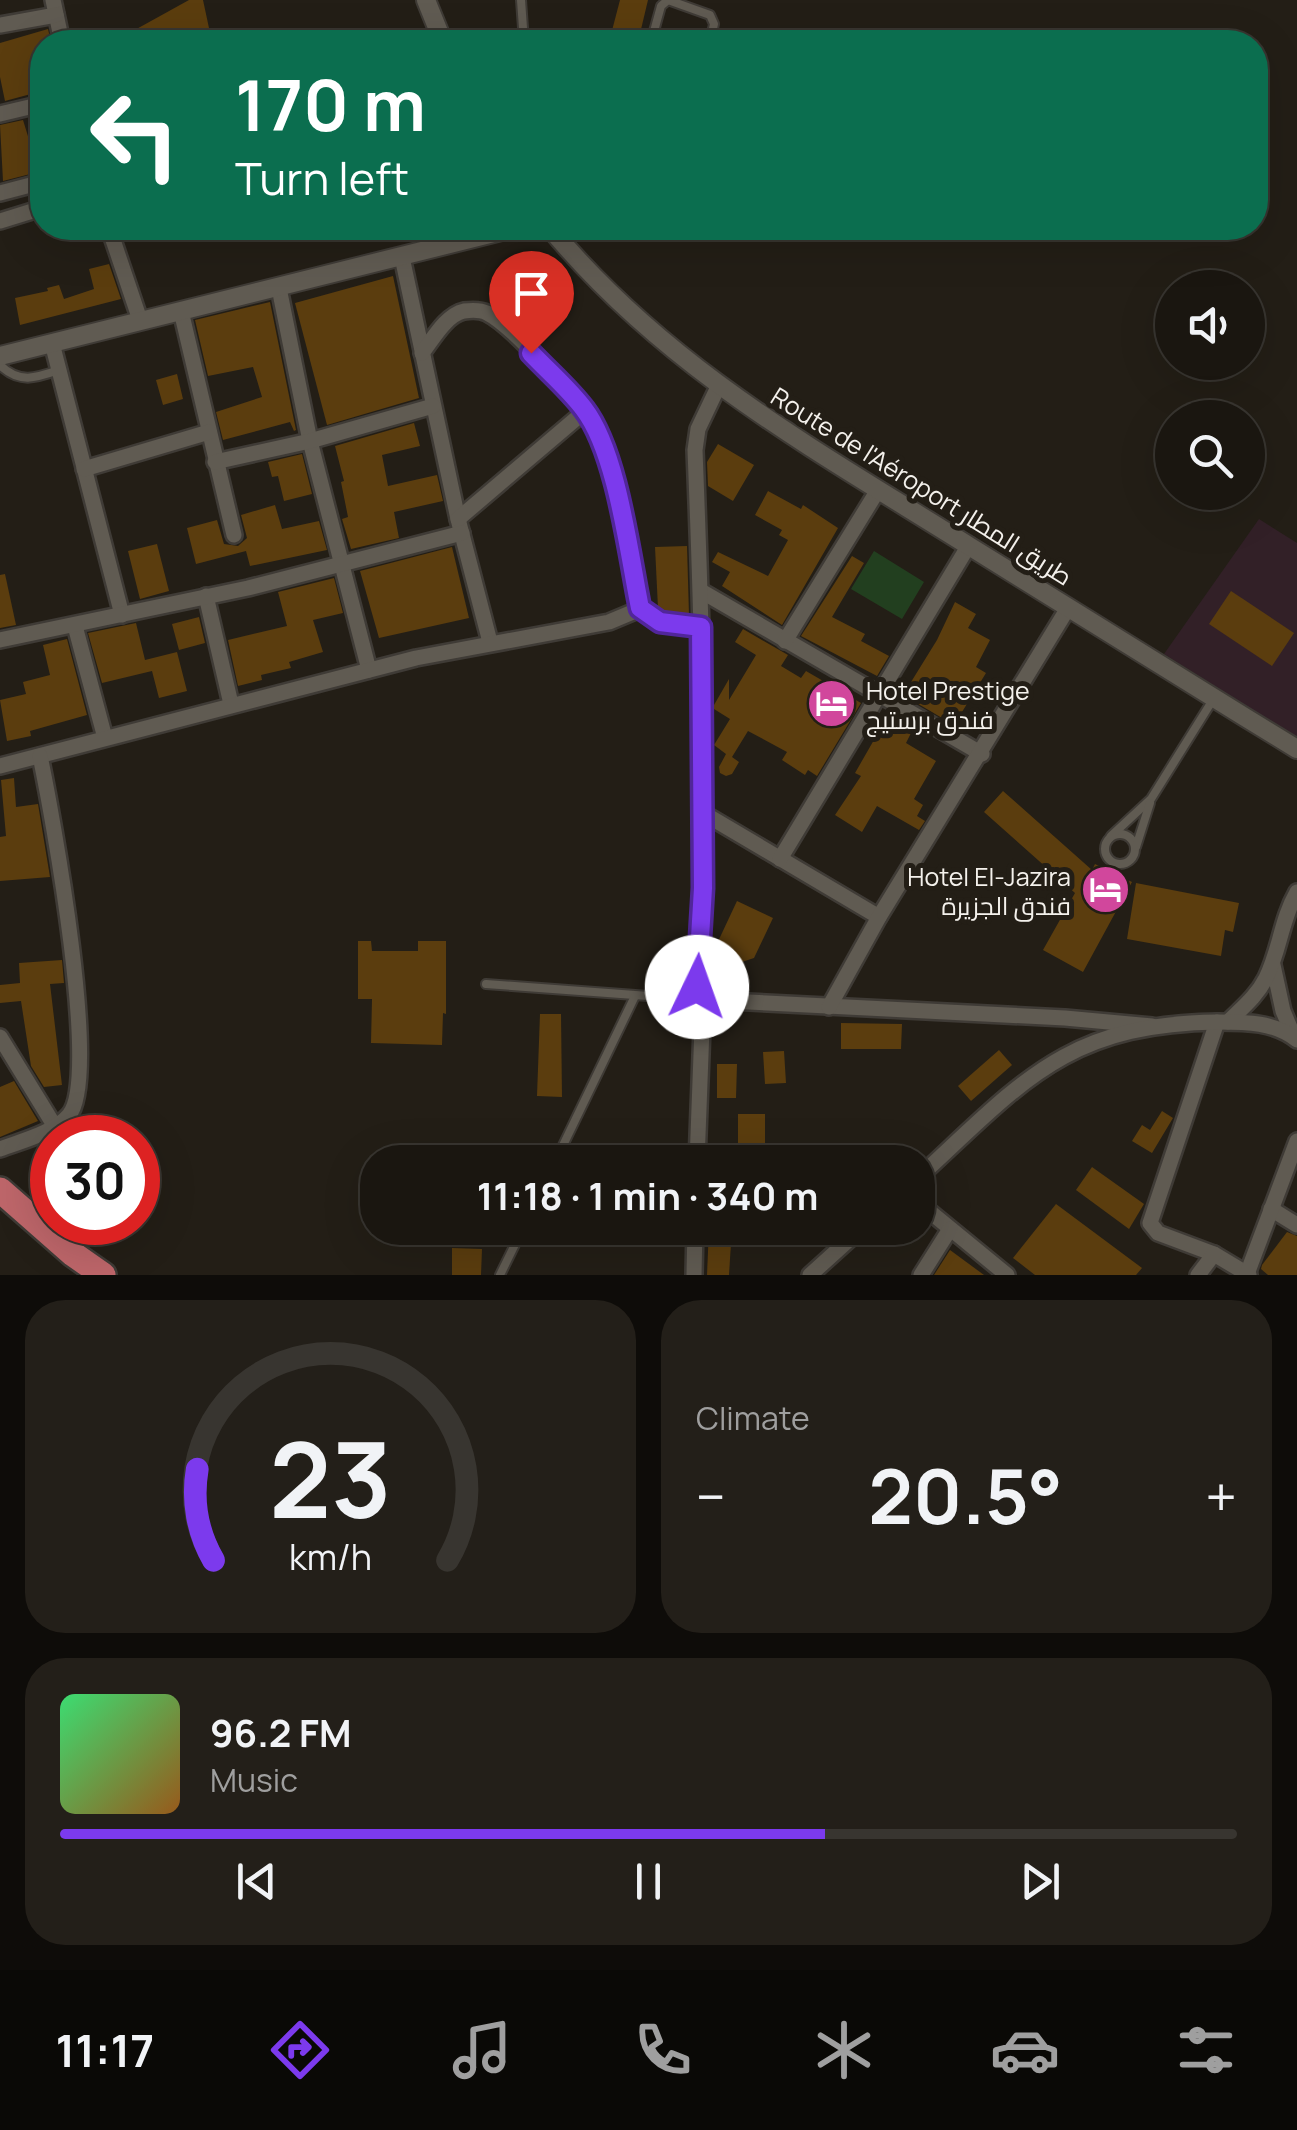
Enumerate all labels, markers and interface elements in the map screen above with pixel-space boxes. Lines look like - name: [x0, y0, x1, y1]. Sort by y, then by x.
- text: 170 m: [235, 56, 426, 152]
- icon: left: [70, 70, 200, 200]
- text: Turn left: [235, 147, 409, 209]
- pin: [489, 251, 574, 354]
- icon: arrive: [504, 266, 559, 321]
- map controls: [1155, 270, 1265, 510]
- button: sound: [1155, 270, 1265, 380]
- street label: Route de l'Aéroport طريق المطار: [765, 379, 1079, 593]
- button: search: [1155, 400, 1265, 510]
- place label: Hotel Prestige فندق برستيج: [866, 673, 1030, 737]
- hotel icon: Hotel Prestige فندق برستيج: [805, 678, 857, 730]
- place label: Hotel El-Jazira فندق الجزيرة: [907, 859, 1071, 923]
- hotel icon: Hotel El-Jazira فندق الجزيرة: [1080, 864, 1132, 916]
- position arrow: [645, 935, 749, 1039]
- speed limit sign: 30: [30, 1115, 160, 1245]
- text: 11:18 · 1 min · 340 m: [477, 1169, 818, 1221]
- text: Climate: [696, 1396, 810, 1440]
- text: 23: [269, 1407, 392, 1549]
- text: 20.5°: [868, 1444, 1063, 1547]
- text: −: [696, 1458, 726, 1534]
- text: +: [1205, 1458, 1237, 1534]
- text: km/h: [289, 1532, 372, 1581]
- text: 96.2 FM: [210, 1706, 351, 1758]
- text: Music: [210, 1758, 298, 1802]
- icon: previous: [229, 1854, 284, 1909]
- icon: pause: [621, 1854, 676, 1909]
- icon: next: [1013, 1854, 1068, 1909]
- icon: directions: [265, 2015, 335, 2085]
- icon: music: [447, 2015, 517, 2085]
- icon: phone: [628, 2015, 698, 2085]
- icon: climate: [809, 2015, 879, 2085]
- icon: car: [990, 2015, 1060, 2085]
- icon: filters: [1171, 2015, 1241, 2085]
- text: 11:17: [56, 2019, 154, 2081]

